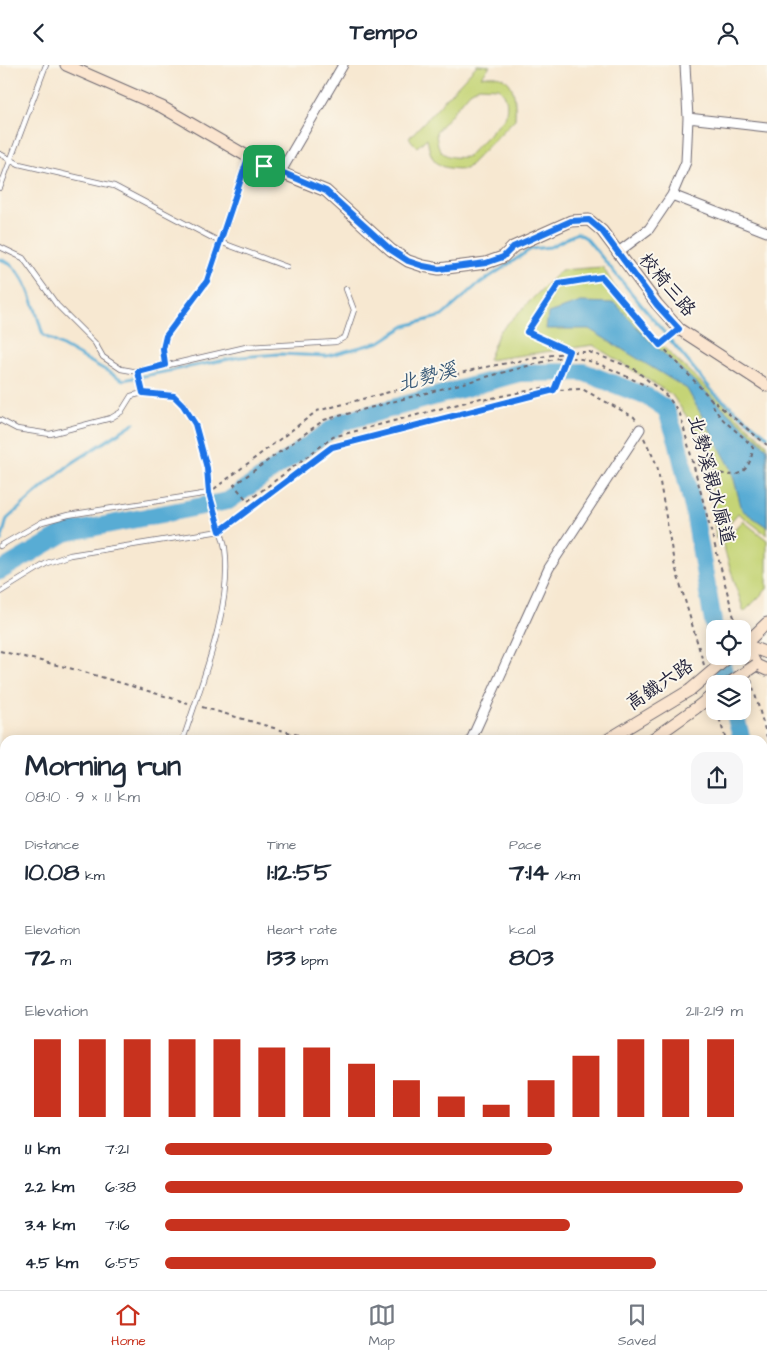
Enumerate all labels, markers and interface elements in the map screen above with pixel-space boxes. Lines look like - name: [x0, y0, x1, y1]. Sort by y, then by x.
- text: Tempo: [350, 17, 417, 48]
- icon: back: [25, 19, 53, 47]
- icon: person: [714, 19, 742, 47]
- pin: [243, 145, 285, 187]
- icon: arrive: [250, 152, 278, 180]
- street label: 校椅三路: [632, 247, 702, 323]
- water label: 北勢溪: [394, 355, 461, 398]
- street label: 北勢溪親水廊道: [681, 412, 741, 548]
- map controls: [706, 620, 751, 720]
- button: locate: [706, 620, 751, 665]
- street label: 高鐵六路: [621, 653, 699, 717]
- button: layers: [706, 675, 751, 720]
- text: Morning run: [25, 747, 181, 786]
- button: share: [691, 752, 743, 804]
- text: 08:10 · 9 × 1.1 km: [25, 786, 140, 808]
- text: Distance: [25, 835, 79, 855]
- text: Time: [267, 835, 296, 855]
- text: Pace: [509, 835, 541, 855]
- text: 10.08: [25, 855, 79, 890]
- text: 1:12:55: [267, 855, 331, 890]
- text: 7:14: [509, 855, 549, 890]
- text: km: [79, 866, 105, 886]
- text: /km: [549, 866, 580, 886]
- text: Elevation: [25, 920, 80, 940]
- text: Heart rate: [267, 920, 337, 940]
- text: kcal: [509, 920, 536, 940]
- text: 72: [25, 940, 55, 975]
- text: 133: [267, 940, 296, 975]
- text: 803: [509, 940, 554, 975]
- text: m: [55, 951, 71, 971]
- text: bpm: [296, 951, 328, 971]
- text: Elevation: [25, 1000, 88, 1022]
- text: 211–219 m: [686, 1000, 743, 1022]
- text: 1.1 km: [25, 1138, 60, 1160]
- text: 7:21: [105, 1138, 129, 1160]
- text: 2.2 km: [25, 1176, 74, 1198]
- text: 6:38: [105, 1176, 136, 1198]
- text: 3.4 km: [25, 1214, 75, 1236]
- text: 7:16: [105, 1214, 130, 1236]
- text: 4.5 km: [25, 1252, 78, 1274]
- text: 6:55: [105, 1252, 140, 1274]
- tab: Home: [111, 1301, 146, 1351]
- tab: Map: [368, 1301, 396, 1351]
- tab: Saved: [618, 1301, 656, 1351]

